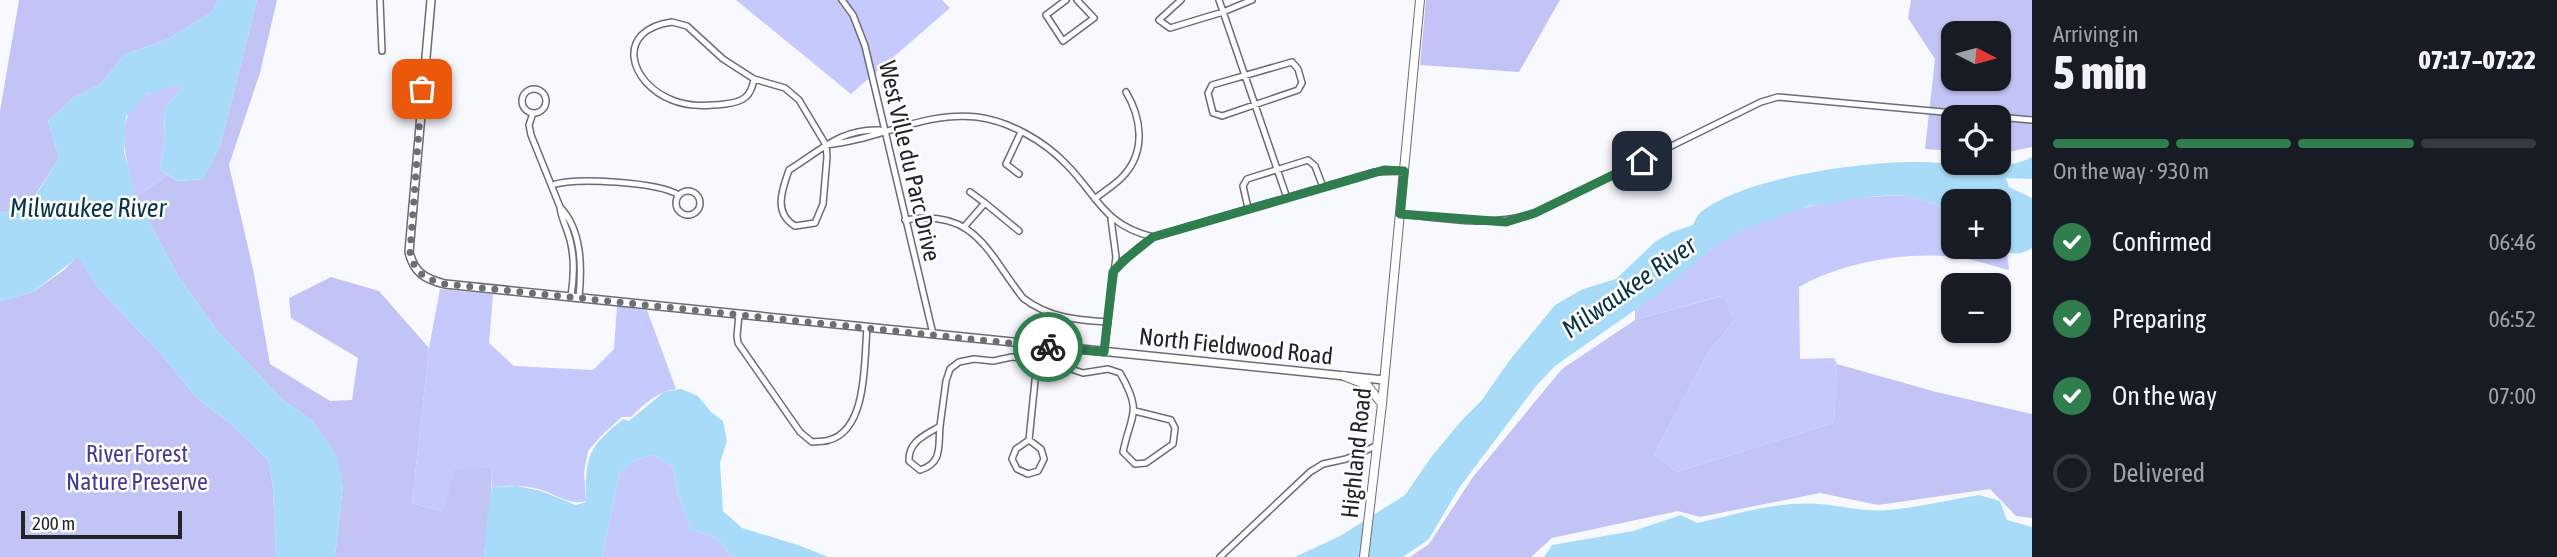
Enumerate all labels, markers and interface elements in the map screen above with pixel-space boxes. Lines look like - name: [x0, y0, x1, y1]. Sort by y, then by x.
- north arrow: [1941, 21, 2011, 91]
- map controls: [1941, 21, 2011, 343]
- text: Arriving in: [2053, 21, 2139, 47]
- text: 07:17–07:22: [2419, 45, 2536, 75]
- text: 5 min: [2053, 46, 2147, 99]
- street label: West Ville du Parc Drive: [874, 58, 946, 264]
- pin: [392, 59, 452, 119]
- icon: bag: [403, 70, 441, 108]
- button: locate: [1941, 105, 2011, 175]
- pin: [1612, 131, 1672, 191]
- icon: home: [1623, 142, 1661, 180]
- text: On the way · 930 m: [2053, 158, 2209, 184]
- button: +: [1941, 189, 2011, 259]
- water label: Milwaukee River: [10, 193, 168, 223]
- icon: check: [2053, 223, 2091, 261]
- text: Confirmed: [2112, 227, 2212, 257]
- water label: Milwaukee River: [1556, 229, 1703, 344]
- text: 06:46: [2489, 229, 2536, 255]
- button: −: [1941, 273, 2011, 343]
- icon: check: [2053, 300, 2091, 338]
- text: Preparing: [2112, 304, 2206, 334]
- text: 06:52: [2489, 306, 2536, 332]
- courier: [1013, 312, 1083, 382]
- street label: North Fieldwood Road: [1138, 322, 1334, 370]
- icon: bike: [1029, 328, 1067, 366]
- icon: check: [2053, 377, 2091, 415]
- text: On the way: [2112, 381, 2217, 411]
- text: 07:00: [2488, 383, 2536, 409]
- street label: Highland Road: [1336, 386, 1376, 520]
- park label: River Forest Nature Preserve: [66, 440, 208, 495]
- text: Delivered: [2112, 458, 2205, 488]
- scale bar: [21, 508, 182, 540]
- text: 200 m: [32, 512, 75, 534]

